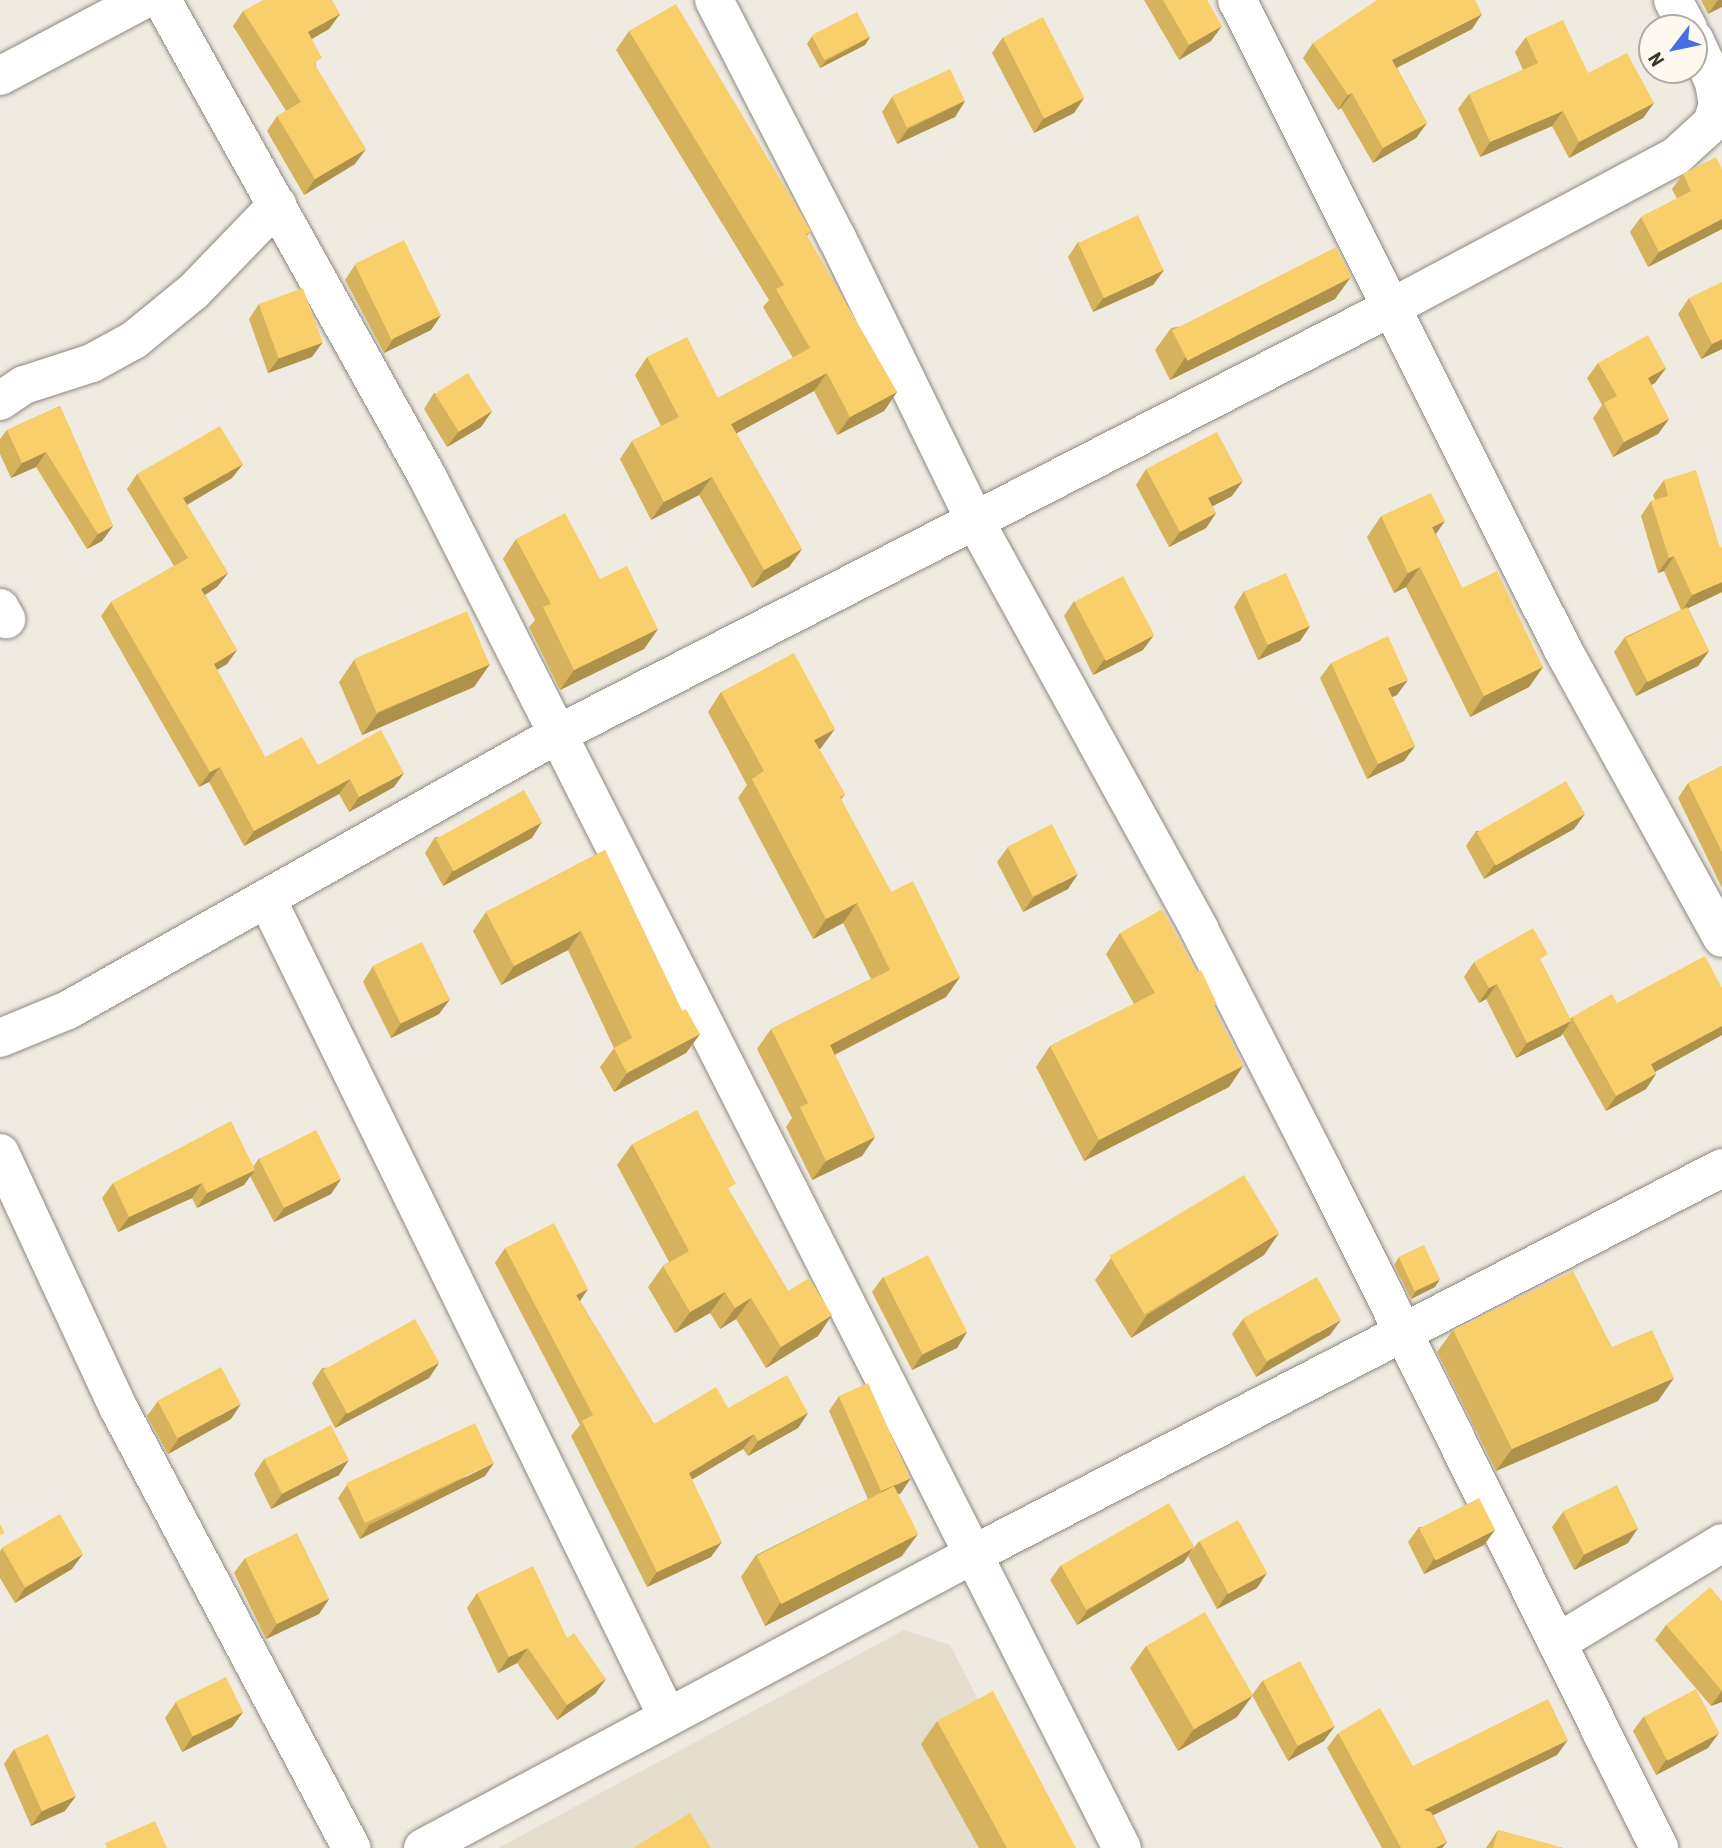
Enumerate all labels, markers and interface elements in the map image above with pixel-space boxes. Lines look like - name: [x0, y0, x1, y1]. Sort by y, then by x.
- north arrow: [1638, 14, 1708, 84]
- text: N: [1644, 48, 1669, 70]

